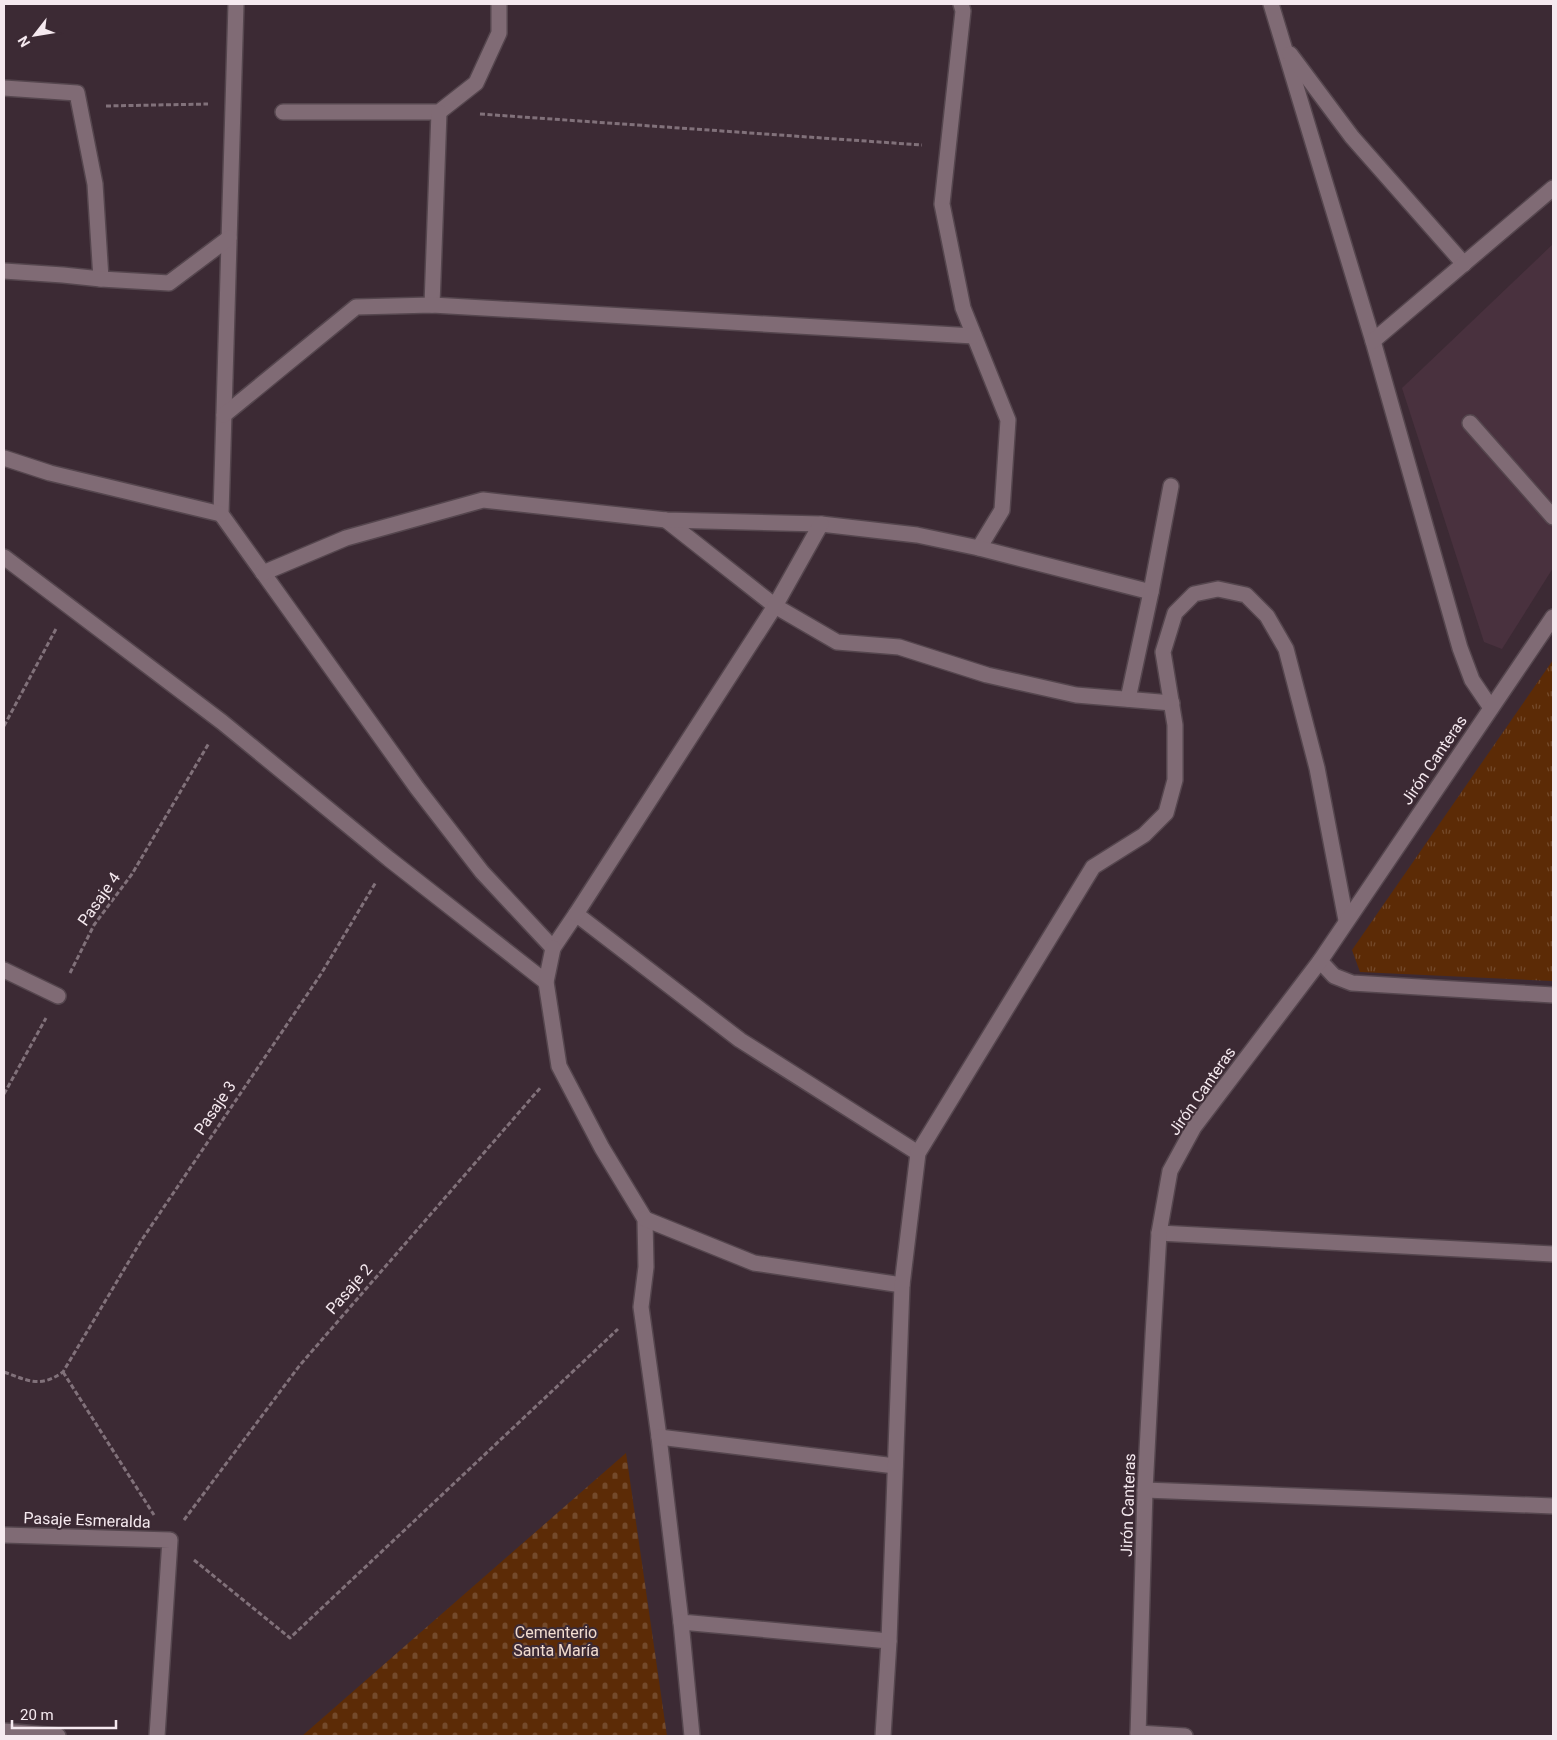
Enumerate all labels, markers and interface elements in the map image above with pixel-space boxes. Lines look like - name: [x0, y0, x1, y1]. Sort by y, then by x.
- north arrow: [10, 10, 60, 60]
- text: N: [14, 33, 33, 50]
- street label: Jirón Canteras: [1397, 712, 1471, 808]
- street label: Pasaje 4: [74, 869, 124, 929]
- street label: Jirón Canteras: [1164, 1043, 1240, 1139]
- street label: Pasaje 3: [190, 1077, 240, 1139]
- street label: Pasaje 2: [322, 1260, 376, 1318]
- street label: Jirón Canteras: [1117, 1453, 1139, 1557]
- street label: Pasaje Esmeralda: [23, 1508, 151, 1532]
- park label: Cementerio Santa María: [513, 1623, 599, 1660]
- scale bar: [12, 1698, 116, 1730]
- text: 20 m: [20, 1706, 54, 1724]

